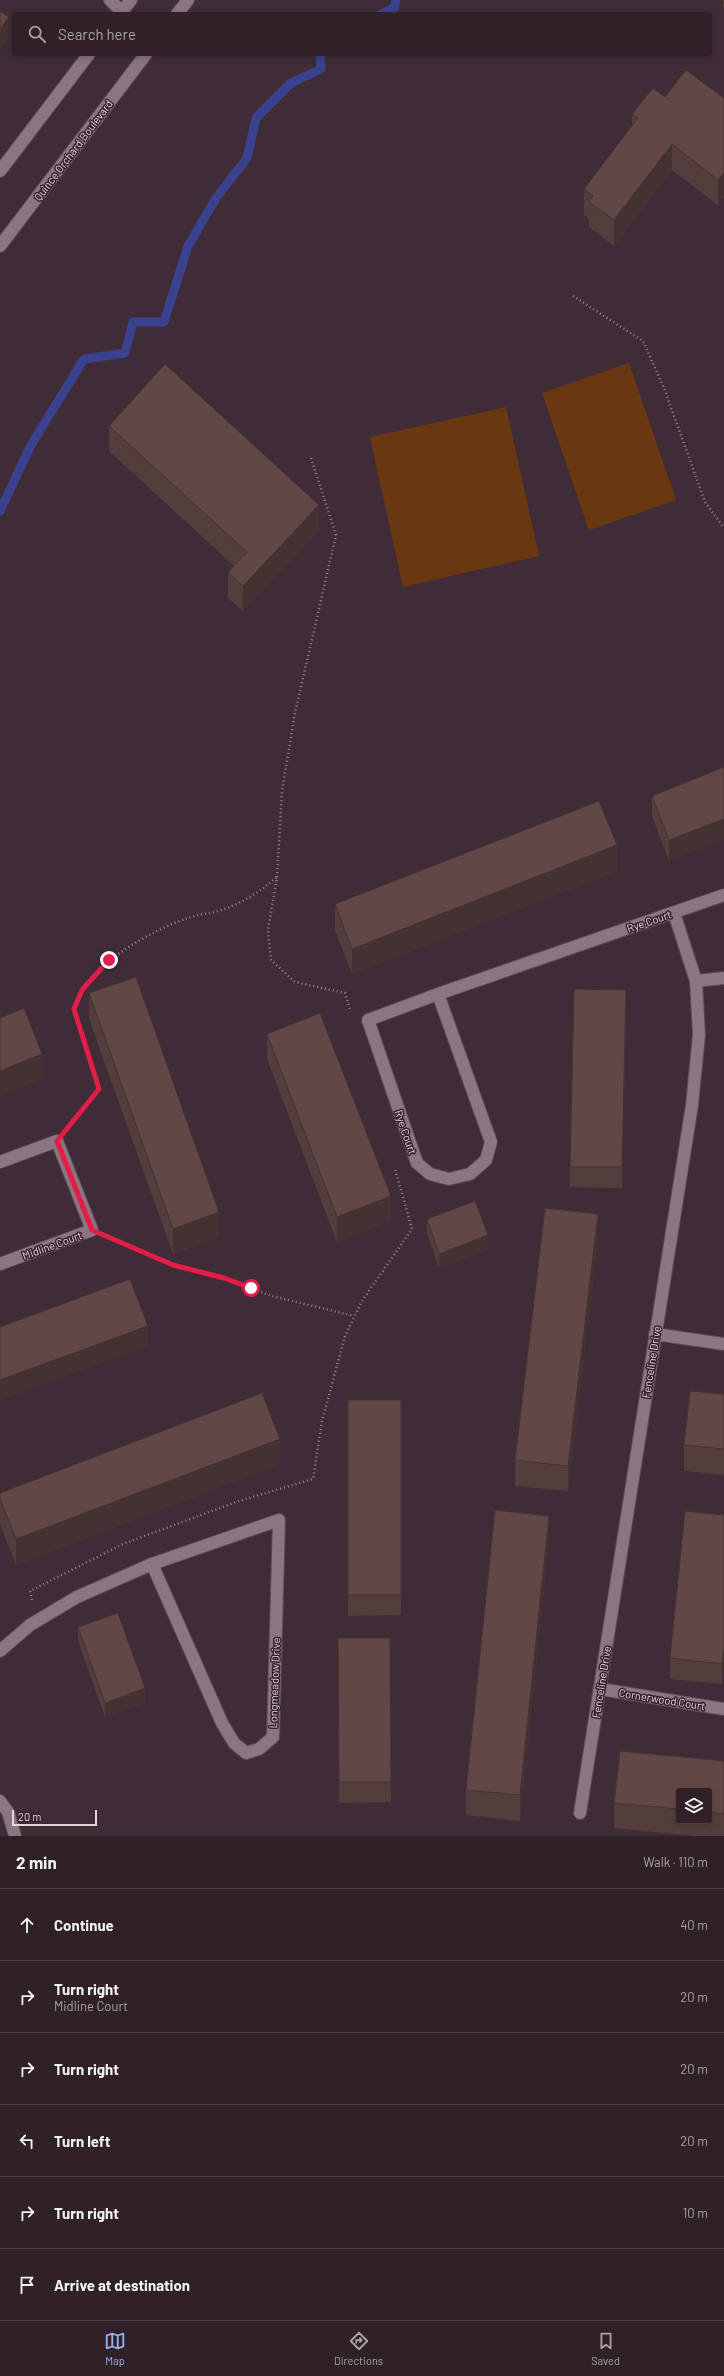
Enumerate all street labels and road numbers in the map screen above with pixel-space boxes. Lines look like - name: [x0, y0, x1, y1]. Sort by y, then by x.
- street label: Quince Orchard Boulevard: [31, 97, 115, 203]
- street label: Rye Court: [625, 907, 673, 935]
- street label: Rye Court: [392, 1108, 420, 1156]
- street label: Midline Court: [20, 1228, 84, 1262]
- street label: Fenceline Drive: [639, 1325, 663, 1399]
- street label: Longmeadow Drive: [266, 1637, 282, 1729]
- street label: Fenceline Drive: [589, 1645, 613, 1719]
- street label: Cornerwood Court: [618, 1686, 706, 1712]

